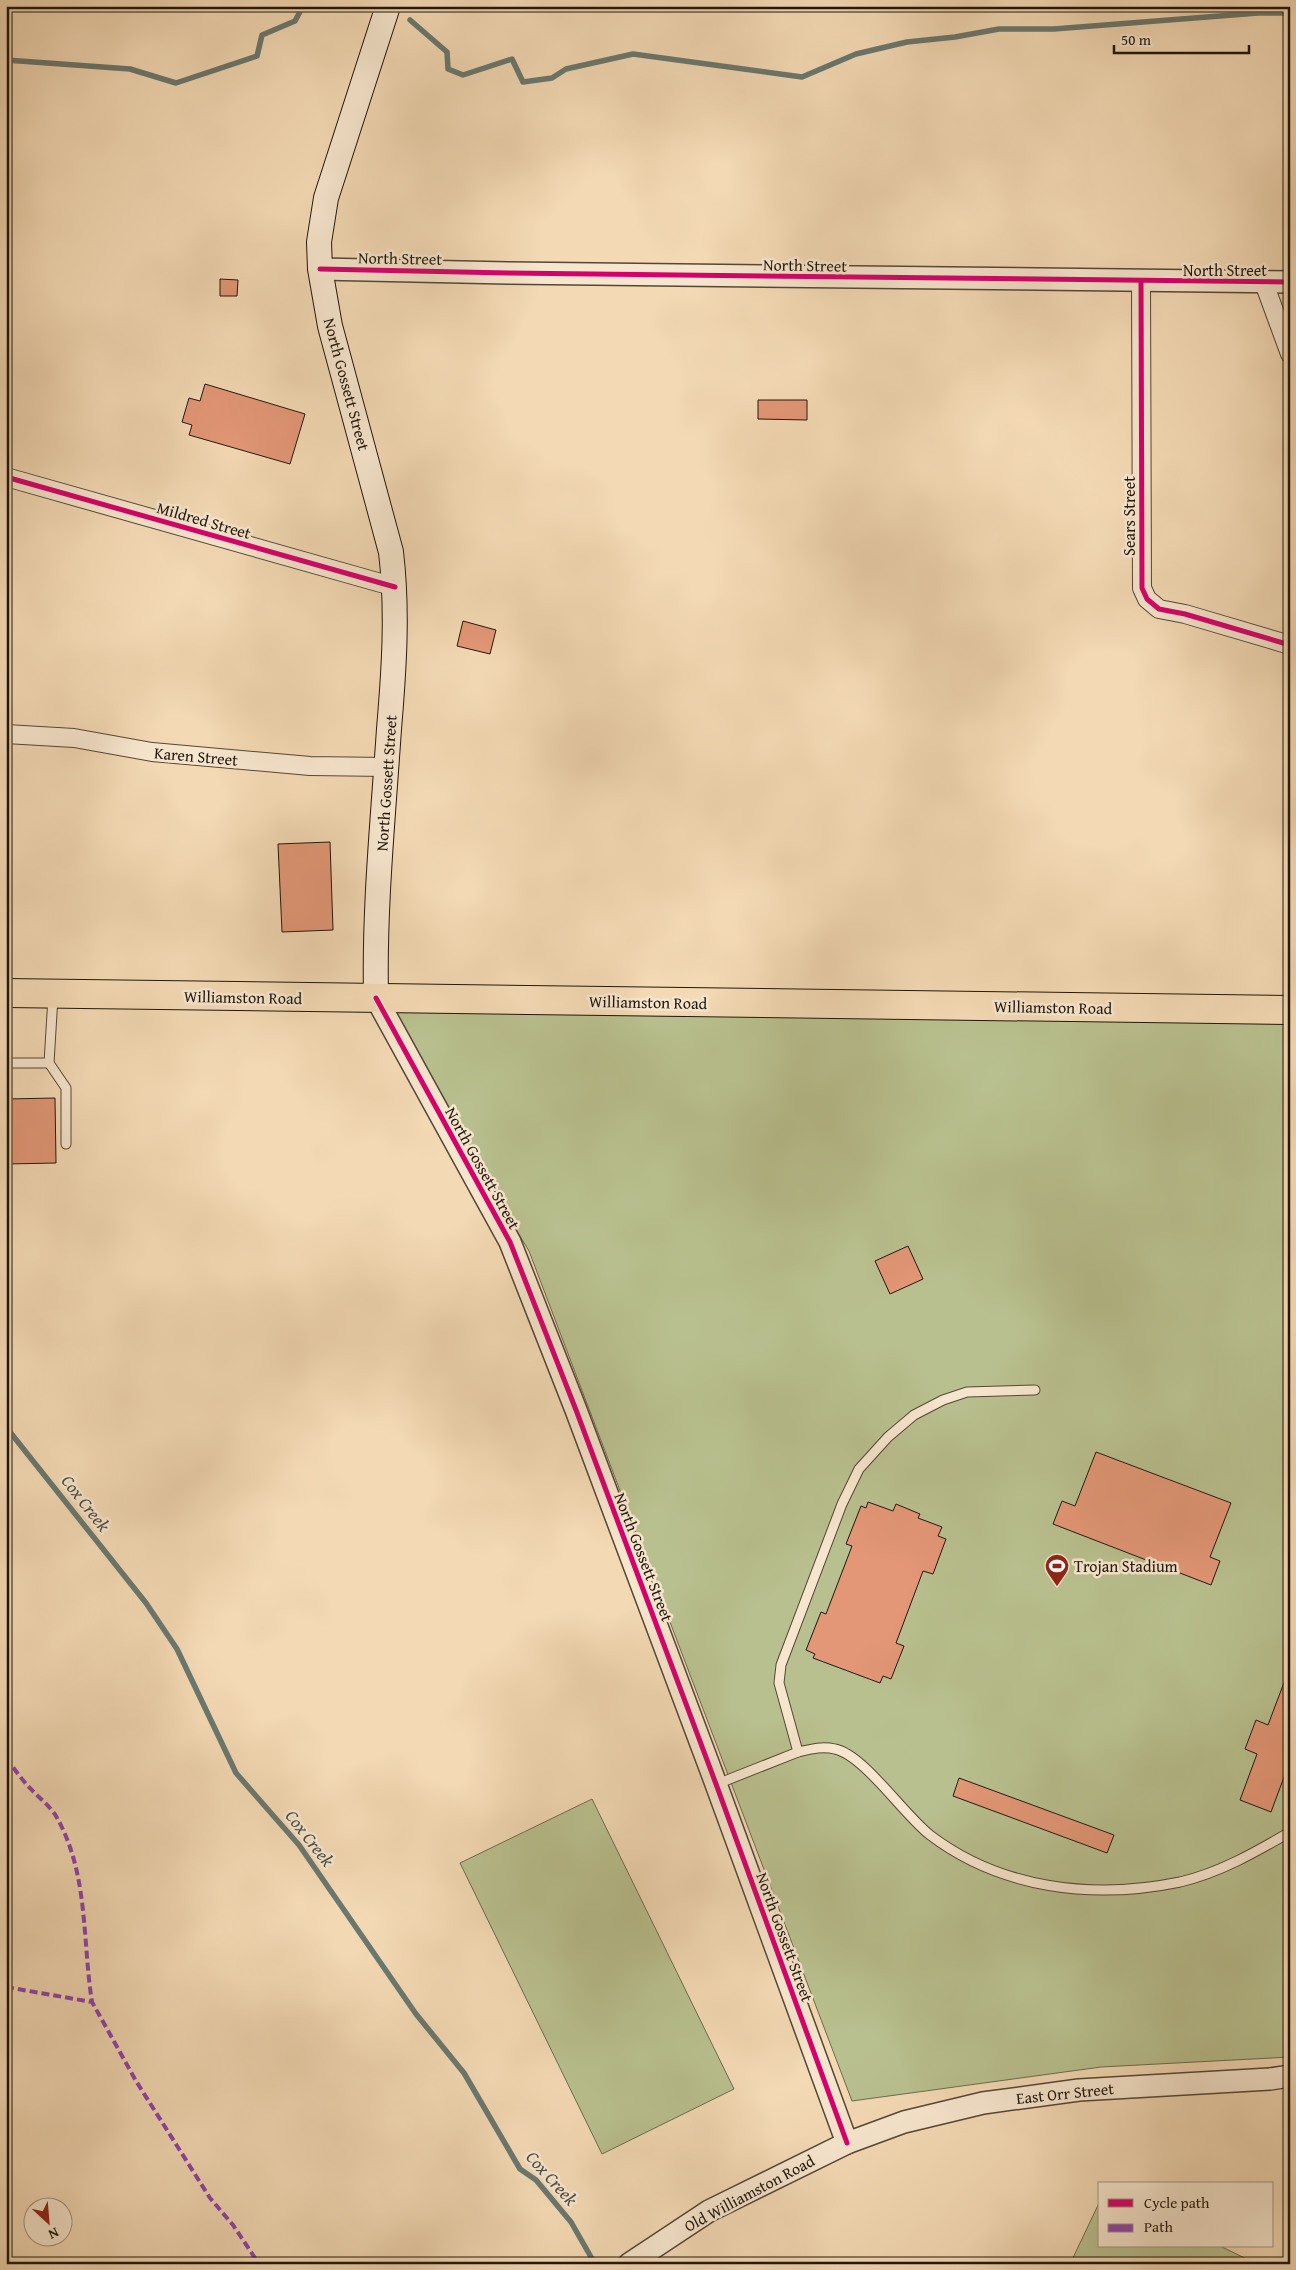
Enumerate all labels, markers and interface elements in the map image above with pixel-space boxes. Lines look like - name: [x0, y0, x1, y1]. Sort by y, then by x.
- scale bar: [1114, 22, 1248, 54]
- text: 50 m: [1121, 29, 1152, 50]
- street label: North Street: [358, 245, 442, 271]
- street label: North Street: [763, 252, 847, 278]
- street label: North Street: [1183, 258, 1267, 282]
- street label: North Gossett Street: [318, 315, 376, 453]
- street label: Sears Street: [1117, 476, 1141, 556]
- street label: Mildred Street: [154, 495, 254, 545]
- street label: North Gossett Street: [369, 714, 403, 852]
- street label: Karen Street: [153, 740, 239, 772]
- street label: Williamston Road: [184, 984, 303, 1010]
- street label: Williamston Road: [589, 989, 708, 1015]
- street label: Williamston Road: [994, 994, 1113, 1020]
- street label: North Gossett Street: [439, 1102, 527, 1234]
- water label: Cox Creek: [55, 1469, 117, 1538]
- street label: North Gossett Street: [608, 1489, 680, 1625]
- sports icon: Trojan Stadium: [1044, 1553, 1070, 1587]
- place label: Trojan Stadium: [1074, 1554, 1178, 1578]
- water label: Cox Creek: [279, 1804, 341, 1873]
- street label: North Gossett Street: [750, 1869, 820, 2006]
- street label: East Orr Street: [1015, 2076, 1115, 2110]
- water label: Cox Creek: [520, 2144, 585, 2212]
- street label: Old Williamston Road: [680, 2148, 819, 2238]
- legend: [1098, 2182, 1274, 2248]
- text: Cycle path: [1144, 2192, 1210, 2213]
- north arrow: [22, 2198, 72, 2248]
- text: Path: [1144, 2216, 1173, 2237]
- text: N: [45, 2223, 62, 2245]

